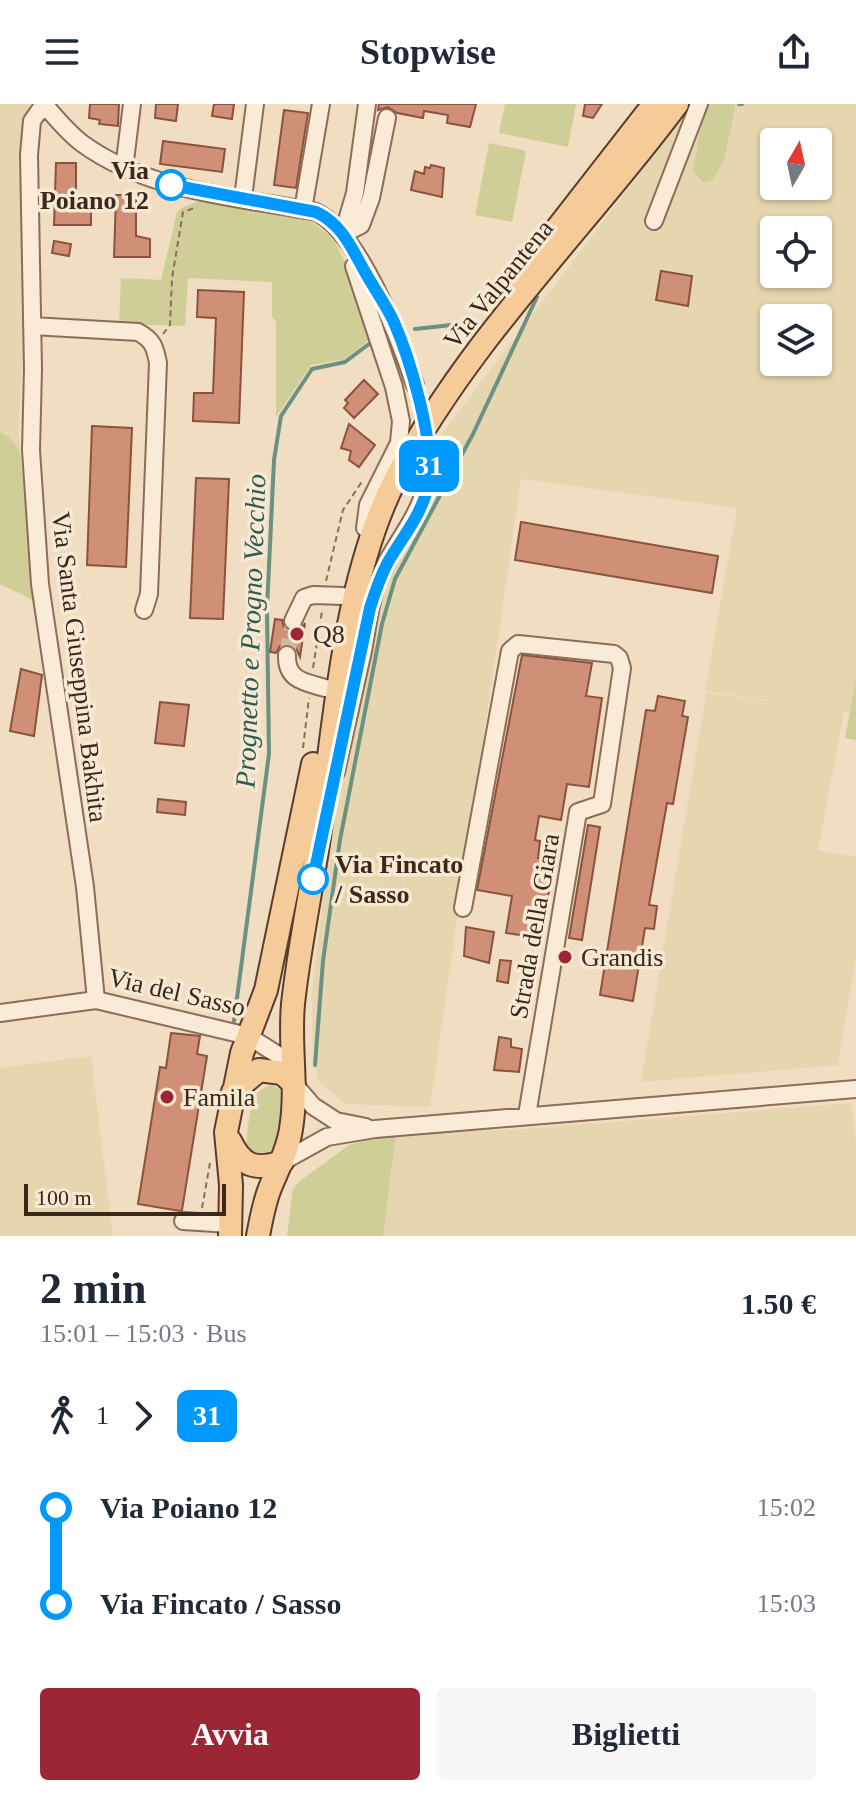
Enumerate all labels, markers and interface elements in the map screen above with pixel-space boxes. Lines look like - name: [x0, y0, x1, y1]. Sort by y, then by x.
- icon: menu: [40, 30, 84, 74]
- icon: share: [772, 30, 816, 74]
- text: Stopwise: [360, 32, 496, 72]
- north arrow: [760, 128, 832, 200]
- map controls: [760, 128, 832, 376]
- place label: Via Poiano 12: [40, 156, 149, 215]
- marker: Via Poiano 12: [156, 170, 186, 200]
- street label: Via Valpantena: [438, 214, 560, 355]
- button: locate: [760, 216, 832, 288]
- button: layers: [760, 304, 832, 376]
- line badge: 31: [393, 440, 465, 492]
- text: 31: [415, 450, 443, 481]
- water label: Prognetto e Progno Vecchio: [229, 473, 271, 790]
- street label: Via Santa Giuseppina Bakhita: [46, 510, 113, 824]
- place label: Q8: [313, 620, 345, 649]
- marker: Q8: [288, 625, 306, 643]
- street label: Strada della Giara: [504, 831, 565, 1021]
- place label: Via Fincato / Sasso: [334, 850, 463, 909]
- marker: Via Fincato / Sasso: [298, 864, 328, 894]
- place label: Grandis: [581, 943, 663, 972]
- marker: Grandis: [556, 948, 574, 966]
- street label: Via del Sasso: [105, 963, 248, 1022]
- place label: Famila: [183, 1083, 256, 1112]
- marker: Famila: [158, 1088, 176, 1106]
- scale bar: [24, 1180, 226, 1216]
- text: 100 m: [36, 1185, 92, 1210]
- text: 2 min: [40, 1264, 146, 1313]
- text: 1.50 €: [741, 1287, 816, 1320]
- text: 15:01 – 15:03 · Bus: [40, 1319, 247, 1348]
- icon: walk: [40, 1394, 84, 1438]
- icon: forward: [121, 1394, 165, 1438]
- text: 31: [193, 1400, 221, 1431]
- text: 1: [96, 1401, 109, 1430]
- text: Via Poiano 12: [100, 1491, 277, 1524]
- text: 15:02: [757, 1493, 816, 1522]
- text: Via Fincato / Sasso: [100, 1587, 341, 1620]
- text: 15:03: [757, 1589, 816, 1618]
- button: Avvia: [40, 1688, 420, 1780]
- button: Biglietti: [436, 1688, 816, 1780]

